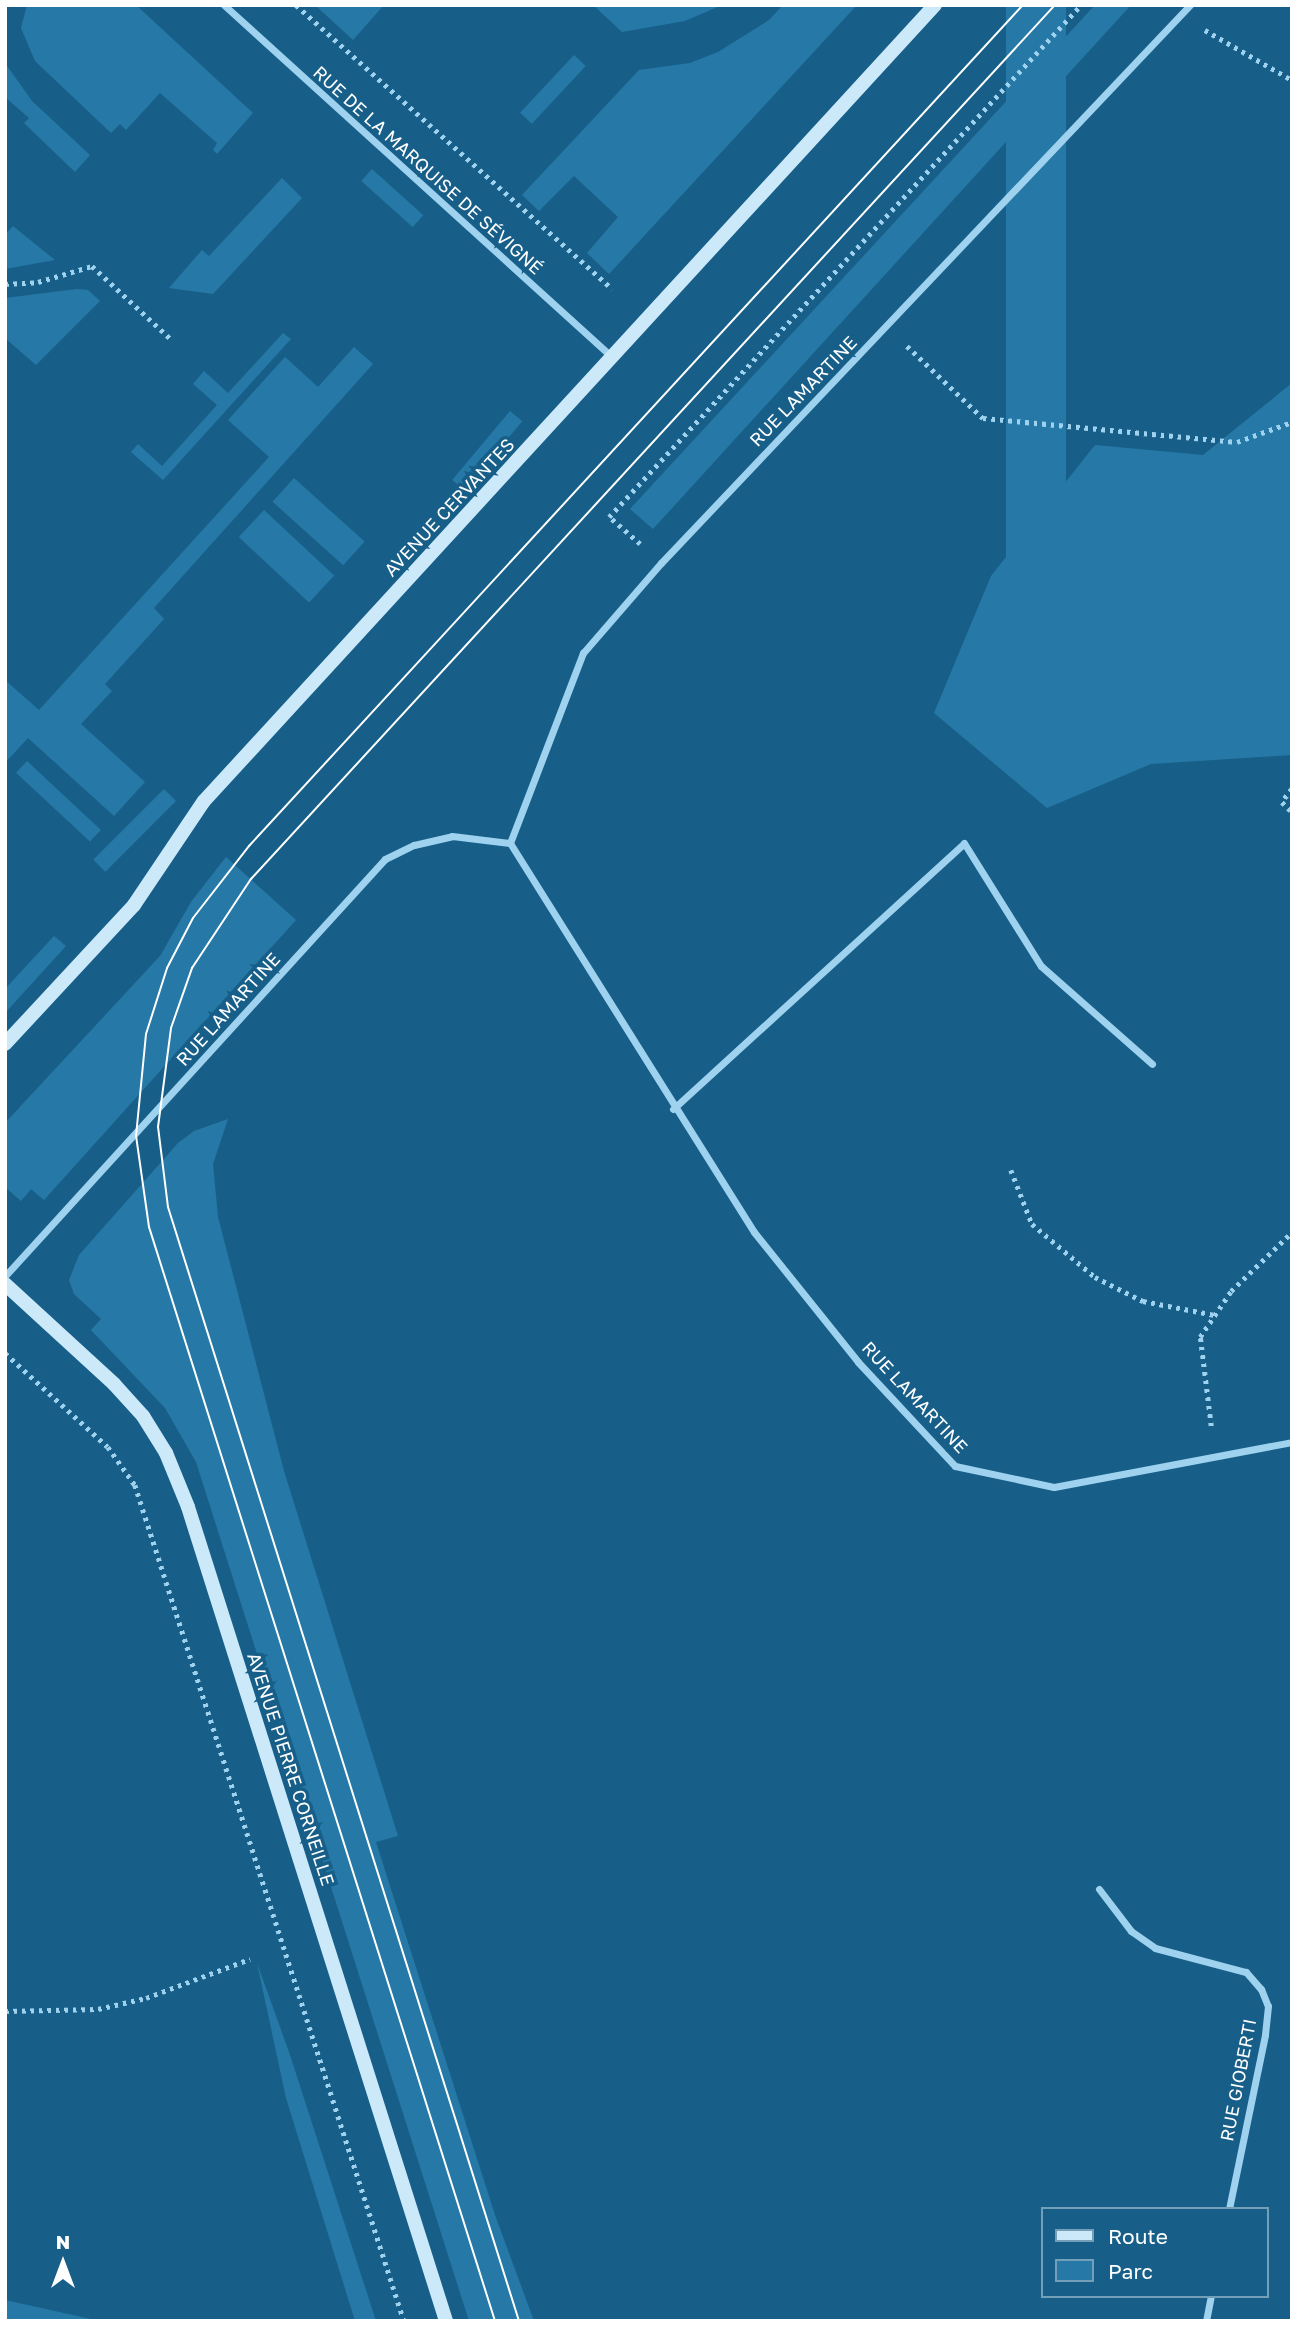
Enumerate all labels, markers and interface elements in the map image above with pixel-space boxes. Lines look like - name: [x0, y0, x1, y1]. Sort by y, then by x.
- street label: RUE DE LA MARQUISE DE SÉVIGNÉ: [309, 61, 547, 279]
- street label: RUE LAMARTINE: [745, 331, 861, 451]
- street label: AVENUE CERVANTES: [379, 434, 519, 580]
- street label: RUE LAMARTINE: [172, 948, 284, 1070]
- street label: RUE LAMARTINE: [858, 1337, 972, 1457]
- street label: AVENUE PIERRE CORNEILLE: [243, 1650, 339, 1888]
- street label: RUE GIOBERTI: [1216, 2017, 1260, 2143]
- legend: [1042, 2207, 1269, 2298]
- text: Route: [1108, 2223, 1168, 2249]
- north arrow: [28, 2228, 98, 2298]
- text: N: [56, 2230, 70, 2253]
- text: Parc: [1108, 2258, 1153, 2284]

